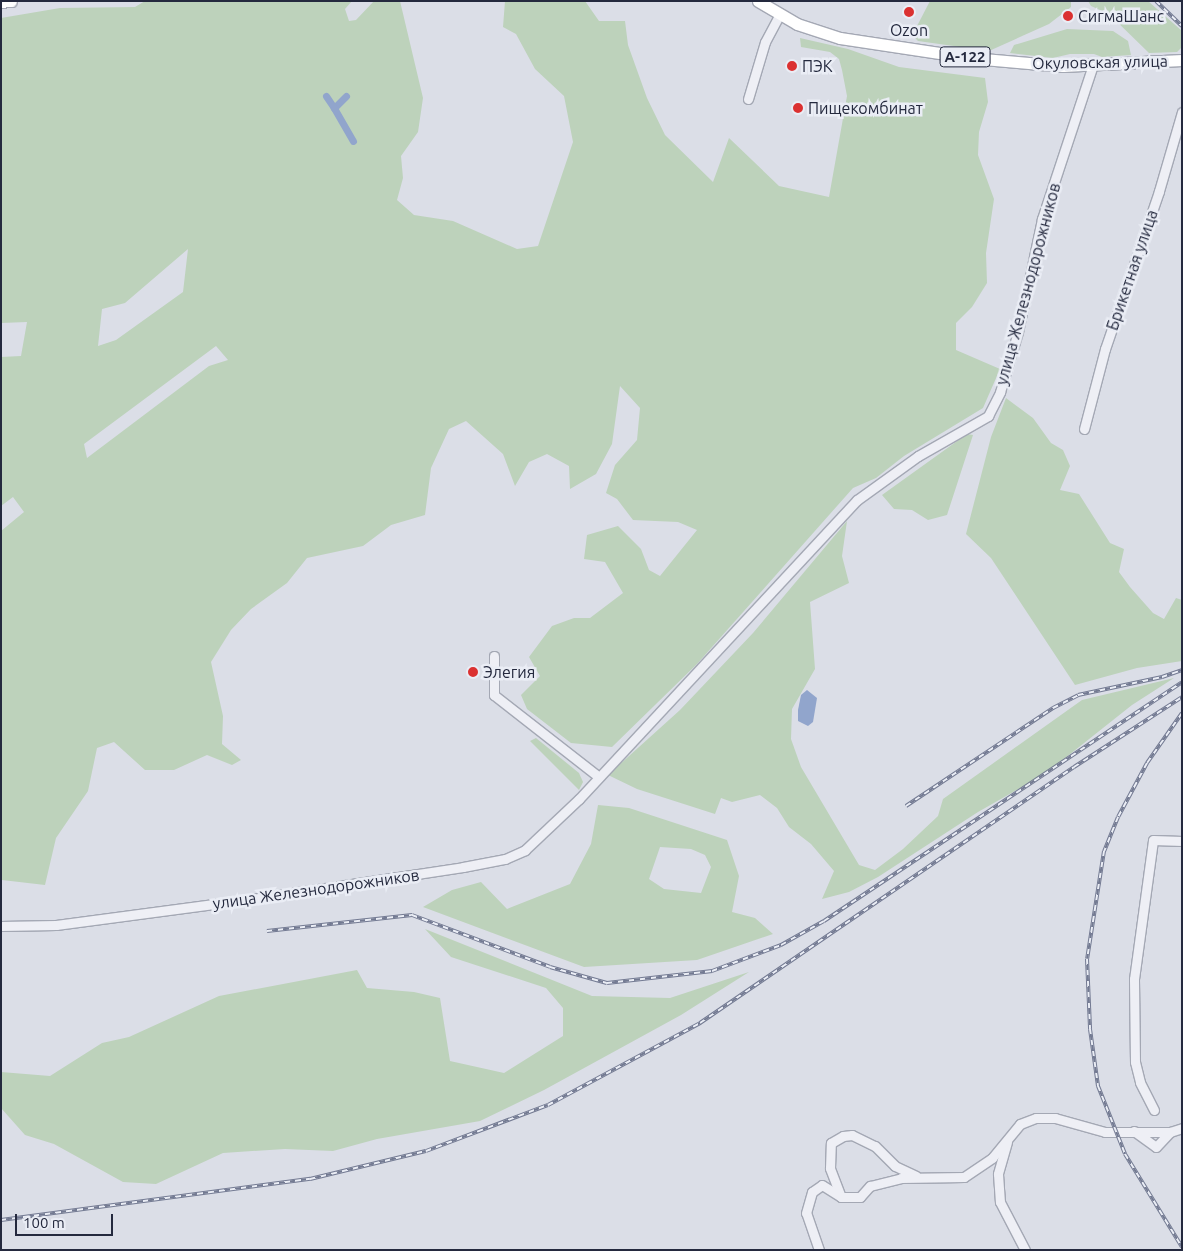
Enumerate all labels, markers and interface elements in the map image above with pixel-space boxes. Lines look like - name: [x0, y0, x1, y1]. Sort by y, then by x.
- marker: Ozon: [903, 6, 915, 18]
- place label: СигмаШанс: [1078, 6, 1164, 26]
- marker: СигмаШанс: [1062, 10, 1074, 22]
- place label: Ozon: [890, 20, 928, 40]
- road number: А-122: [939, 44, 991, 70]
- street label: Окуловская улица: [1032, 51, 1168, 73]
- place label: ПЭК: [802, 56, 833, 76]
- marker: ПЭК: [786, 60, 798, 72]
- place label: Пищекомбинат: [808, 98, 923, 118]
- marker: Пищекомбинат: [792, 102, 804, 114]
- street label: улица Железнодорожников: [992, 181, 1064, 387]
- street label: Брикетная улица: [1102, 207, 1162, 333]
- place label: Элегия: [483, 662, 535, 682]
- marker: Элегия: [467, 666, 479, 678]
- street label: улица Железнодорожников: [211, 865, 421, 913]
- scale bar: [18, 1204, 115, 1236]
- text: 100 m: [23, 1214, 65, 1231]

